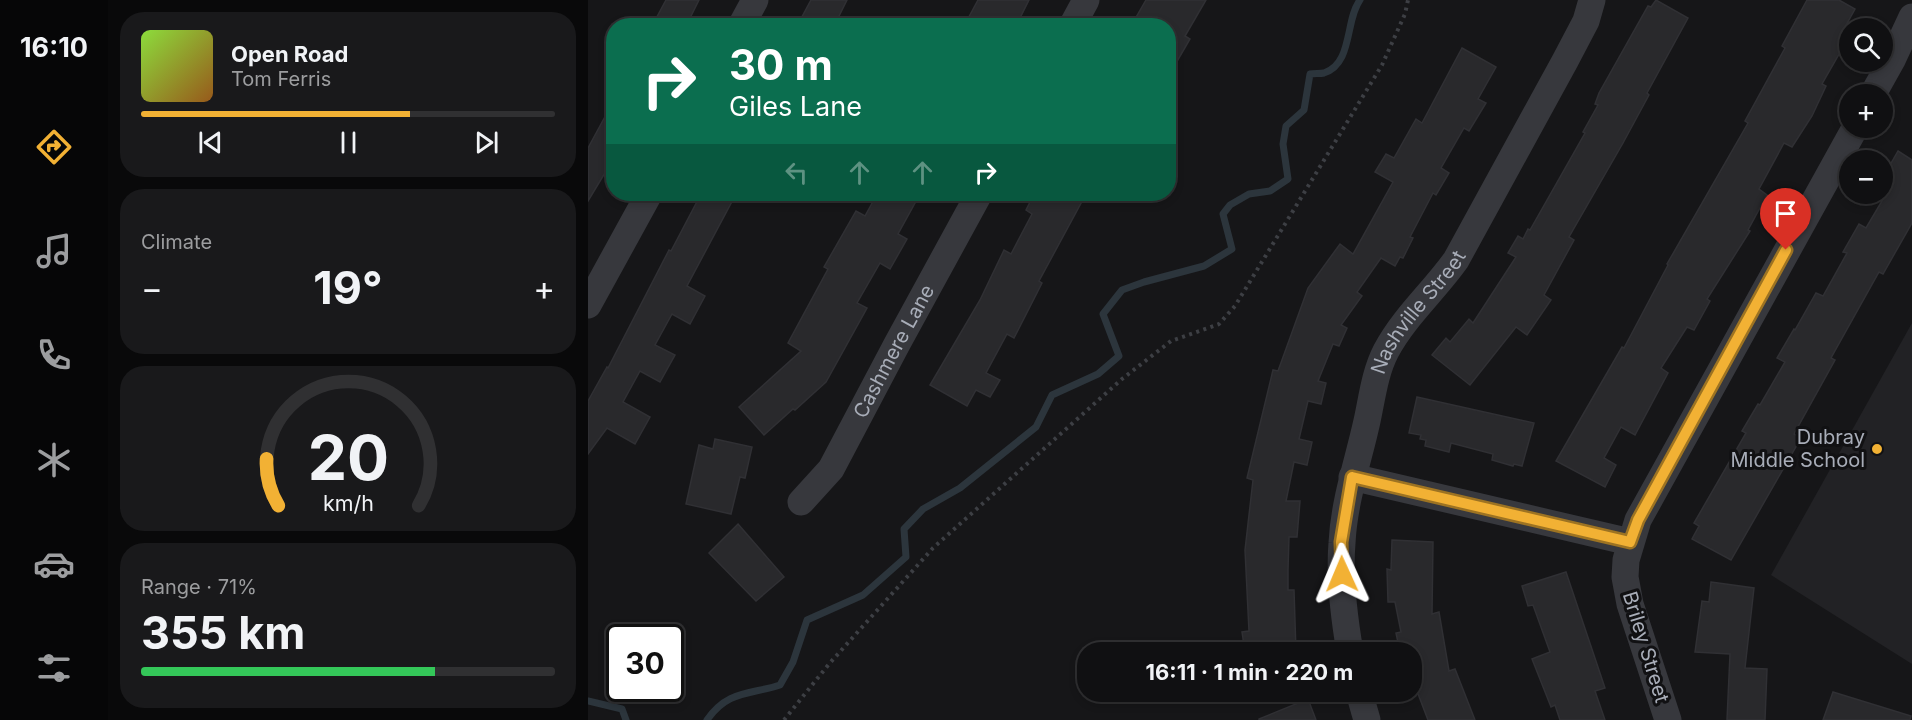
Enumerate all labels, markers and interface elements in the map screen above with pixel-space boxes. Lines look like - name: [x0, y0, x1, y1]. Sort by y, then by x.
- map controls: [1839, 18, 1893, 204]
- button: search: [1839, 18, 1893, 72]
- text: 16:10: [20, 31, 88, 64]
- text: 30 m: [729, 39, 833, 90]
- text: Open Road: [231, 41, 348, 67]
- icon: right: [630, 42, 708, 120]
- text: Tom Ferris: [231, 67, 331, 91]
- button: +: [1839, 84, 1893, 138]
- text: Giles Lane: [729, 90, 862, 123]
- icon: directions: [33, 126, 75, 168]
- icon: previous: [194, 126, 227, 159]
- icon: pause: [332, 126, 365, 159]
- icon: next: [470, 126, 503, 159]
- button: −: [1839, 150, 1893, 204]
- icon: left: [780, 156, 813, 189]
- icon: ahead: [843, 156, 876, 189]
- icon: ahead: [906, 156, 939, 189]
- icon: right: [969, 156, 1002, 189]
- pin: [1760, 188, 1811, 250]
- icon: arrive: [1769, 197, 1802, 230]
- icon: music: [33, 230, 75, 272]
- text: Climate: [141, 230, 212, 254]
- street label: Nashville Street: [1366, 246, 1471, 377]
- text: 19°: [313, 260, 383, 315]
- text: −: [141, 268, 163, 308]
- text: +: [533, 268, 555, 308]
- street label: Cashmere Lane: [848, 280, 939, 422]
- icon: phone: [33, 334, 75, 376]
- text: 20: [307, 420, 389, 495]
- place label: Dubray Middle School: [1731, 425, 1865, 472]
- icon: climate: [33, 439, 75, 481]
- marker: Dubray Middle School: [1870, 442, 1884, 456]
- text: km/h: [323, 490, 373, 516]
- position arrow: [1310, 542, 1374, 606]
- icon: car: [33, 543, 75, 585]
- text: Range · 71%: [141, 575, 257, 599]
- street label: Briley Street: [1618, 588, 1674, 706]
- text: 355 km: [141, 605, 305, 660]
- speed limit sign: 30: [606, 624, 684, 702]
- icon: filters: [33, 647, 75, 689]
- text: 16:11 · 1 min · 220 m: [1146, 659, 1353, 685]

